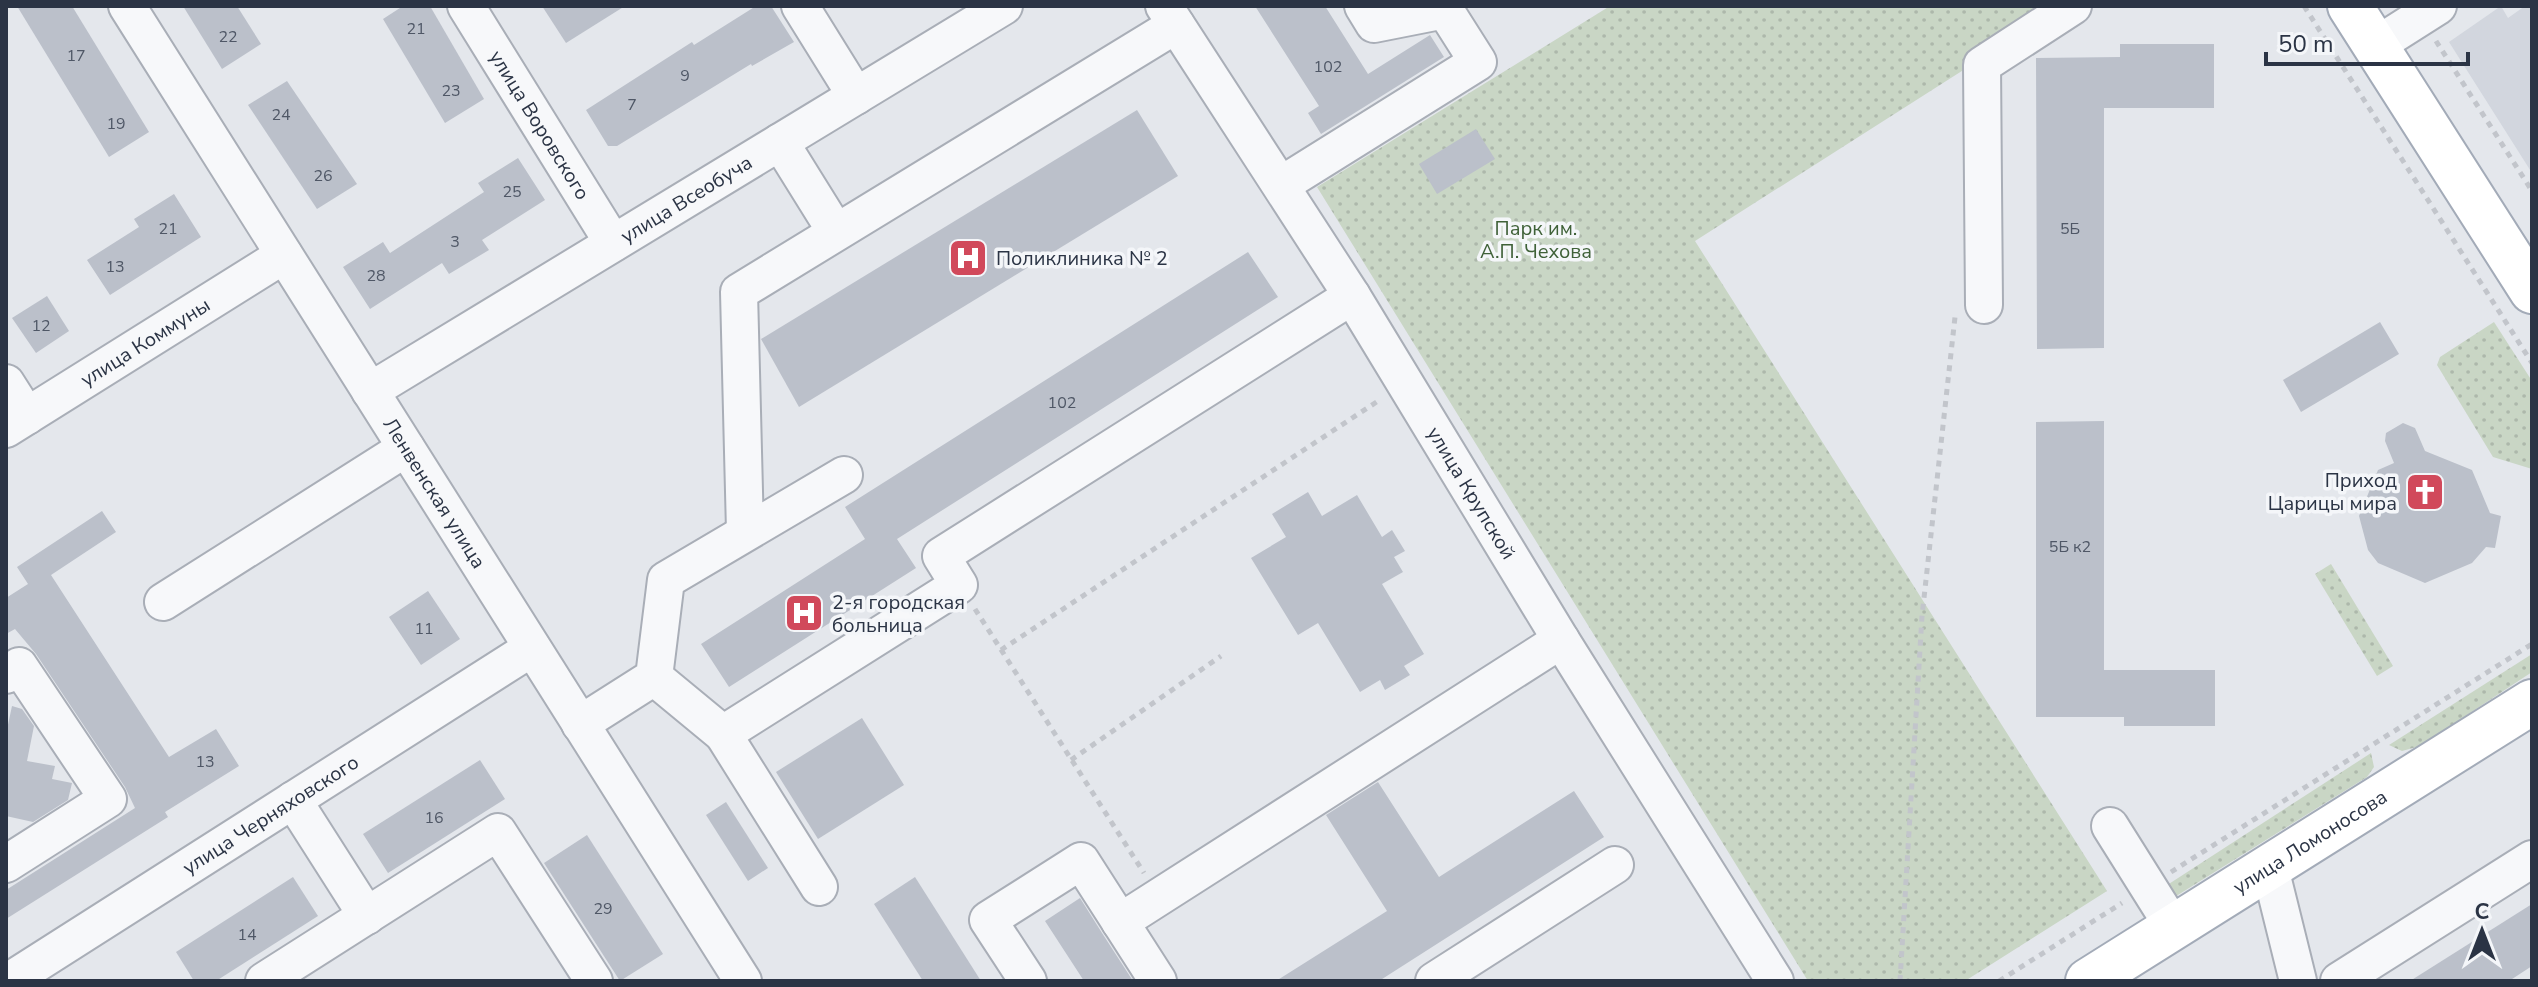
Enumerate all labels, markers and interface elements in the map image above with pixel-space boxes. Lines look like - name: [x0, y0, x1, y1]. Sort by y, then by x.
- scale bar: [2266, 16, 2468, 66]
- house number: 21: [406, 18, 426, 40]
- house number: 22: [218, 26, 238, 48]
- text: 50 m: [2278, 28, 2334, 60]
- house number: 17: [66, 45, 86, 67]
- street label: улица Воровского: [483, 45, 596, 205]
- house number: 102: [1314, 56, 1342, 78]
- house number: 9: [680, 65, 690, 87]
- house number: 23: [441, 80, 461, 102]
- house number: 7: [627, 94, 637, 116]
- house number: 24: [271, 104, 291, 126]
- house number: 19: [106, 113, 126, 135]
- street label: улица Всеобуча: [616, 149, 757, 250]
- house number: 26: [313, 165, 333, 187]
- house number: 25: [502, 181, 522, 203]
- park label: Парк им. А.П. Чехова: [1480, 215, 1592, 265]
- house number: 21: [158, 218, 178, 240]
- house number: 5Б: [2060, 218, 2080, 240]
- house number: 3: [450, 231, 460, 253]
- hospital icon: Поликлиника № 2: [947, 237, 989, 279]
- place label: Поликлиника № 2: [996, 245, 1168, 272]
- house number: 13: [105, 256, 125, 278]
- house number: 28: [366, 265, 386, 287]
- street label: улица Коммуны: [75, 292, 215, 393]
- house number: 12: [31, 315, 51, 337]
- house number: 102: [1048, 392, 1076, 414]
- street label: Ленвенская улица: [376, 413, 492, 574]
- street label: улица Крупской: [1421, 422, 1522, 565]
- place label: Приход Царицы мира: [2268, 467, 2397, 517]
- church icon: Приход Царицы мира: [2404, 471, 2446, 513]
- house number: 5Б к2: [2049, 536, 2091, 558]
- place label: 2-я городская больница: [832, 589, 965, 639]
- hospital icon: 2-я городская больница: [783, 592, 825, 634]
- house number: 11: [414, 618, 434, 640]
- street label: улица Черняховского: [178, 749, 364, 881]
- house number: 13: [195, 751, 215, 773]
- street label: улица Ломоносова: [2228, 783, 2392, 901]
- house number: 16: [424, 807, 444, 829]
- north arrow: [2442, 891, 2522, 971]
- text: С: [2475, 897, 2490, 927]
- house number: 29: [593, 898, 613, 920]
- house number: 14: [237, 924, 257, 946]

